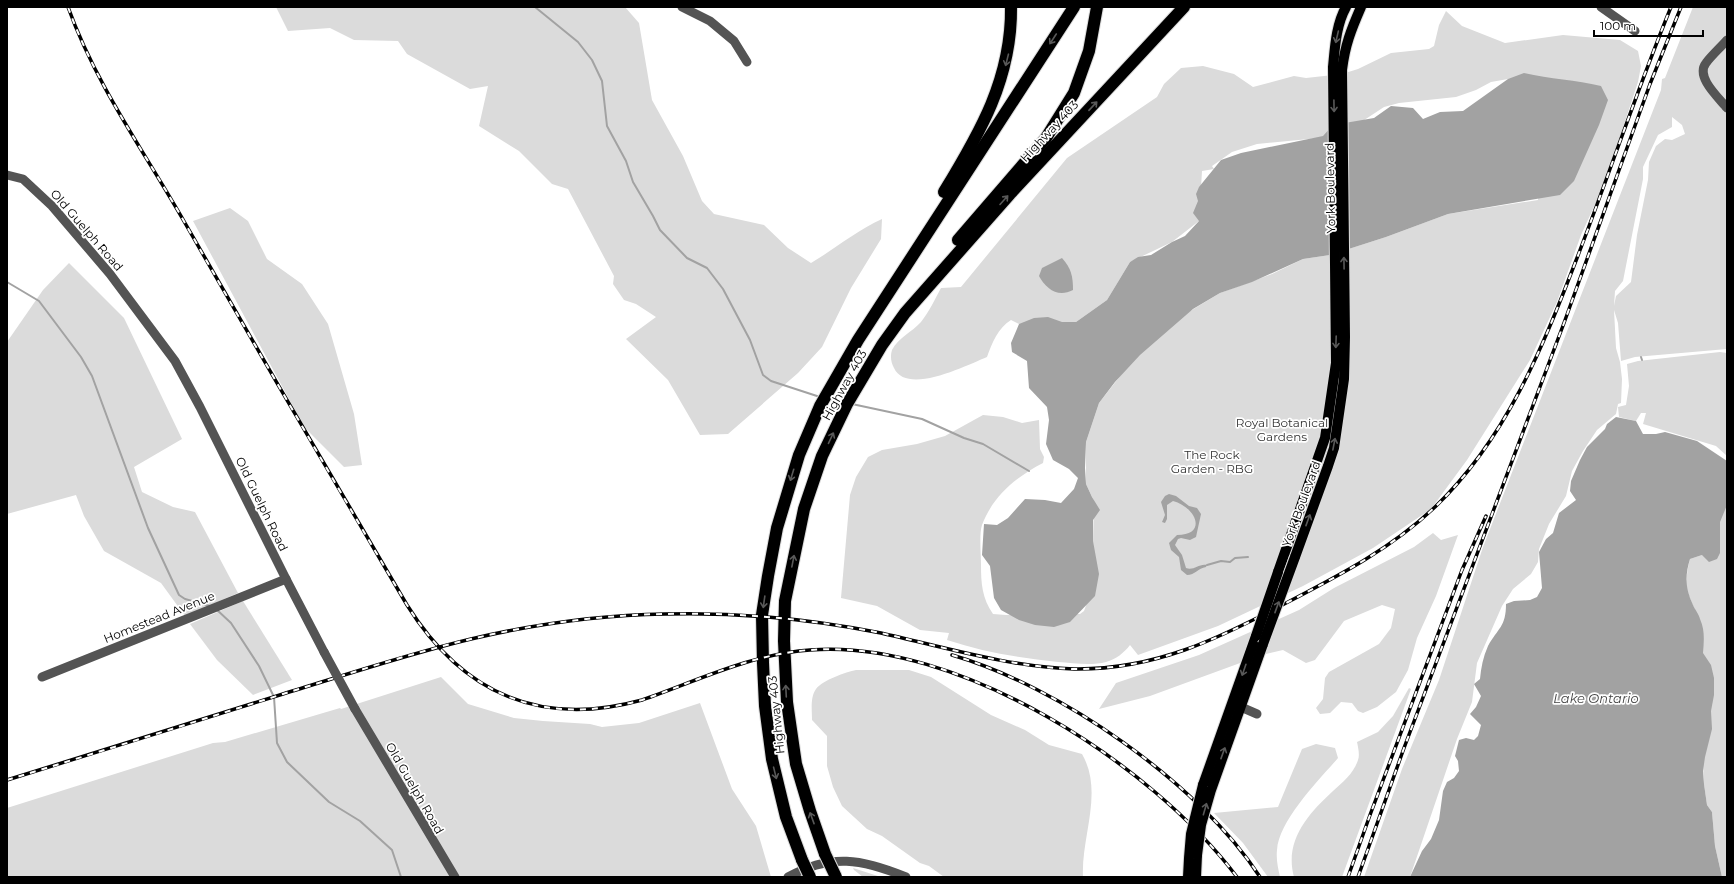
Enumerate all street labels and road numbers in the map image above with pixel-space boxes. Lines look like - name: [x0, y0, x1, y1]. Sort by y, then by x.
- street label: Highway 403: [1017, 97, 1081, 165]
- street label: York Boulevard: [1322, 143, 1338, 233]
- street label: Old Guelph Road: [47, 186, 127, 274]
- street label: Highway 403: [818, 347, 870, 423]
- street label: Old Guelph Road: [233, 454, 291, 554]
- street label: York Boulevard: [1278, 459, 1324, 549]
- street label: Homestead Avenue: [101, 588, 217, 646]
- street label: Highway 403: [764, 675, 788, 755]
- street label: Old Guelph Road: [383, 740, 447, 836]

